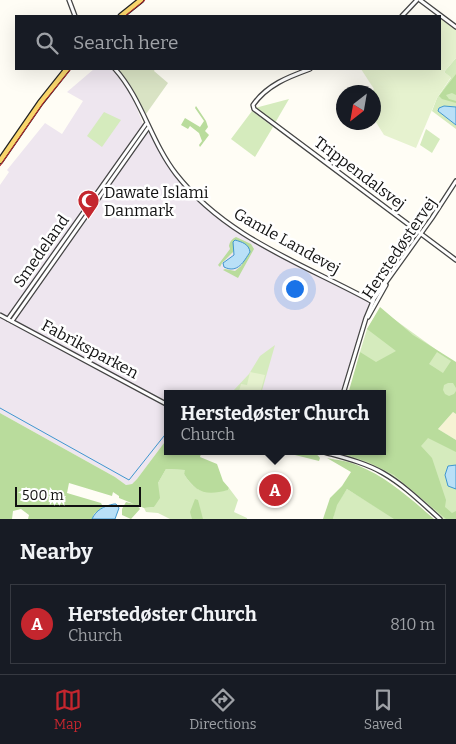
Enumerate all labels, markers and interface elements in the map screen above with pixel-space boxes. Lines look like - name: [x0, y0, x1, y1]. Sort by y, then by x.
- search box: [15, 15, 441, 70]
- icon: search: [33, 29, 61, 57]
- text: Search here: [73, 31, 178, 54]
- north arrow: [336, 85, 381, 130]
- street label: Trippendalsvej: [311, 132, 409, 214]
- place label: Dawate Islami Danmark: [104, 183, 209, 220]
- mosque icon: Dawate Islami Danmark: [76, 189, 100, 220]
- street label: Herstedøstervej: [358, 193, 440, 303]
- street label: Gamle Landevej: [231, 204, 343, 278]
- street label: Smedeland: [9, 211, 73, 291]
- your location: [282, 276, 308, 302]
- street label: Fabriksparken: [38, 316, 142, 382]
- popup: [164, 390, 386, 455]
- text: Herstedøster Church: [181, 402, 369, 425]
- text: Church: [181, 425, 235, 444]
- pin: A: [259, 471, 291, 509]
- scale bar: [15, 484, 141, 507]
- text: 500 m: [22, 487, 64, 504]
- text: Nearby: [20, 539, 93, 565]
- text: Herstedøster Church: [68, 603, 257, 626]
- text: A: [31, 615, 43, 634]
- text: 810 m: [390, 615, 435, 634]
- text: Church: [68, 626, 122, 645]
- tab: Map: [54, 686, 82, 733]
- tab: Directions: [189, 686, 257, 733]
- tab: Saved: [364, 686, 402, 733]

